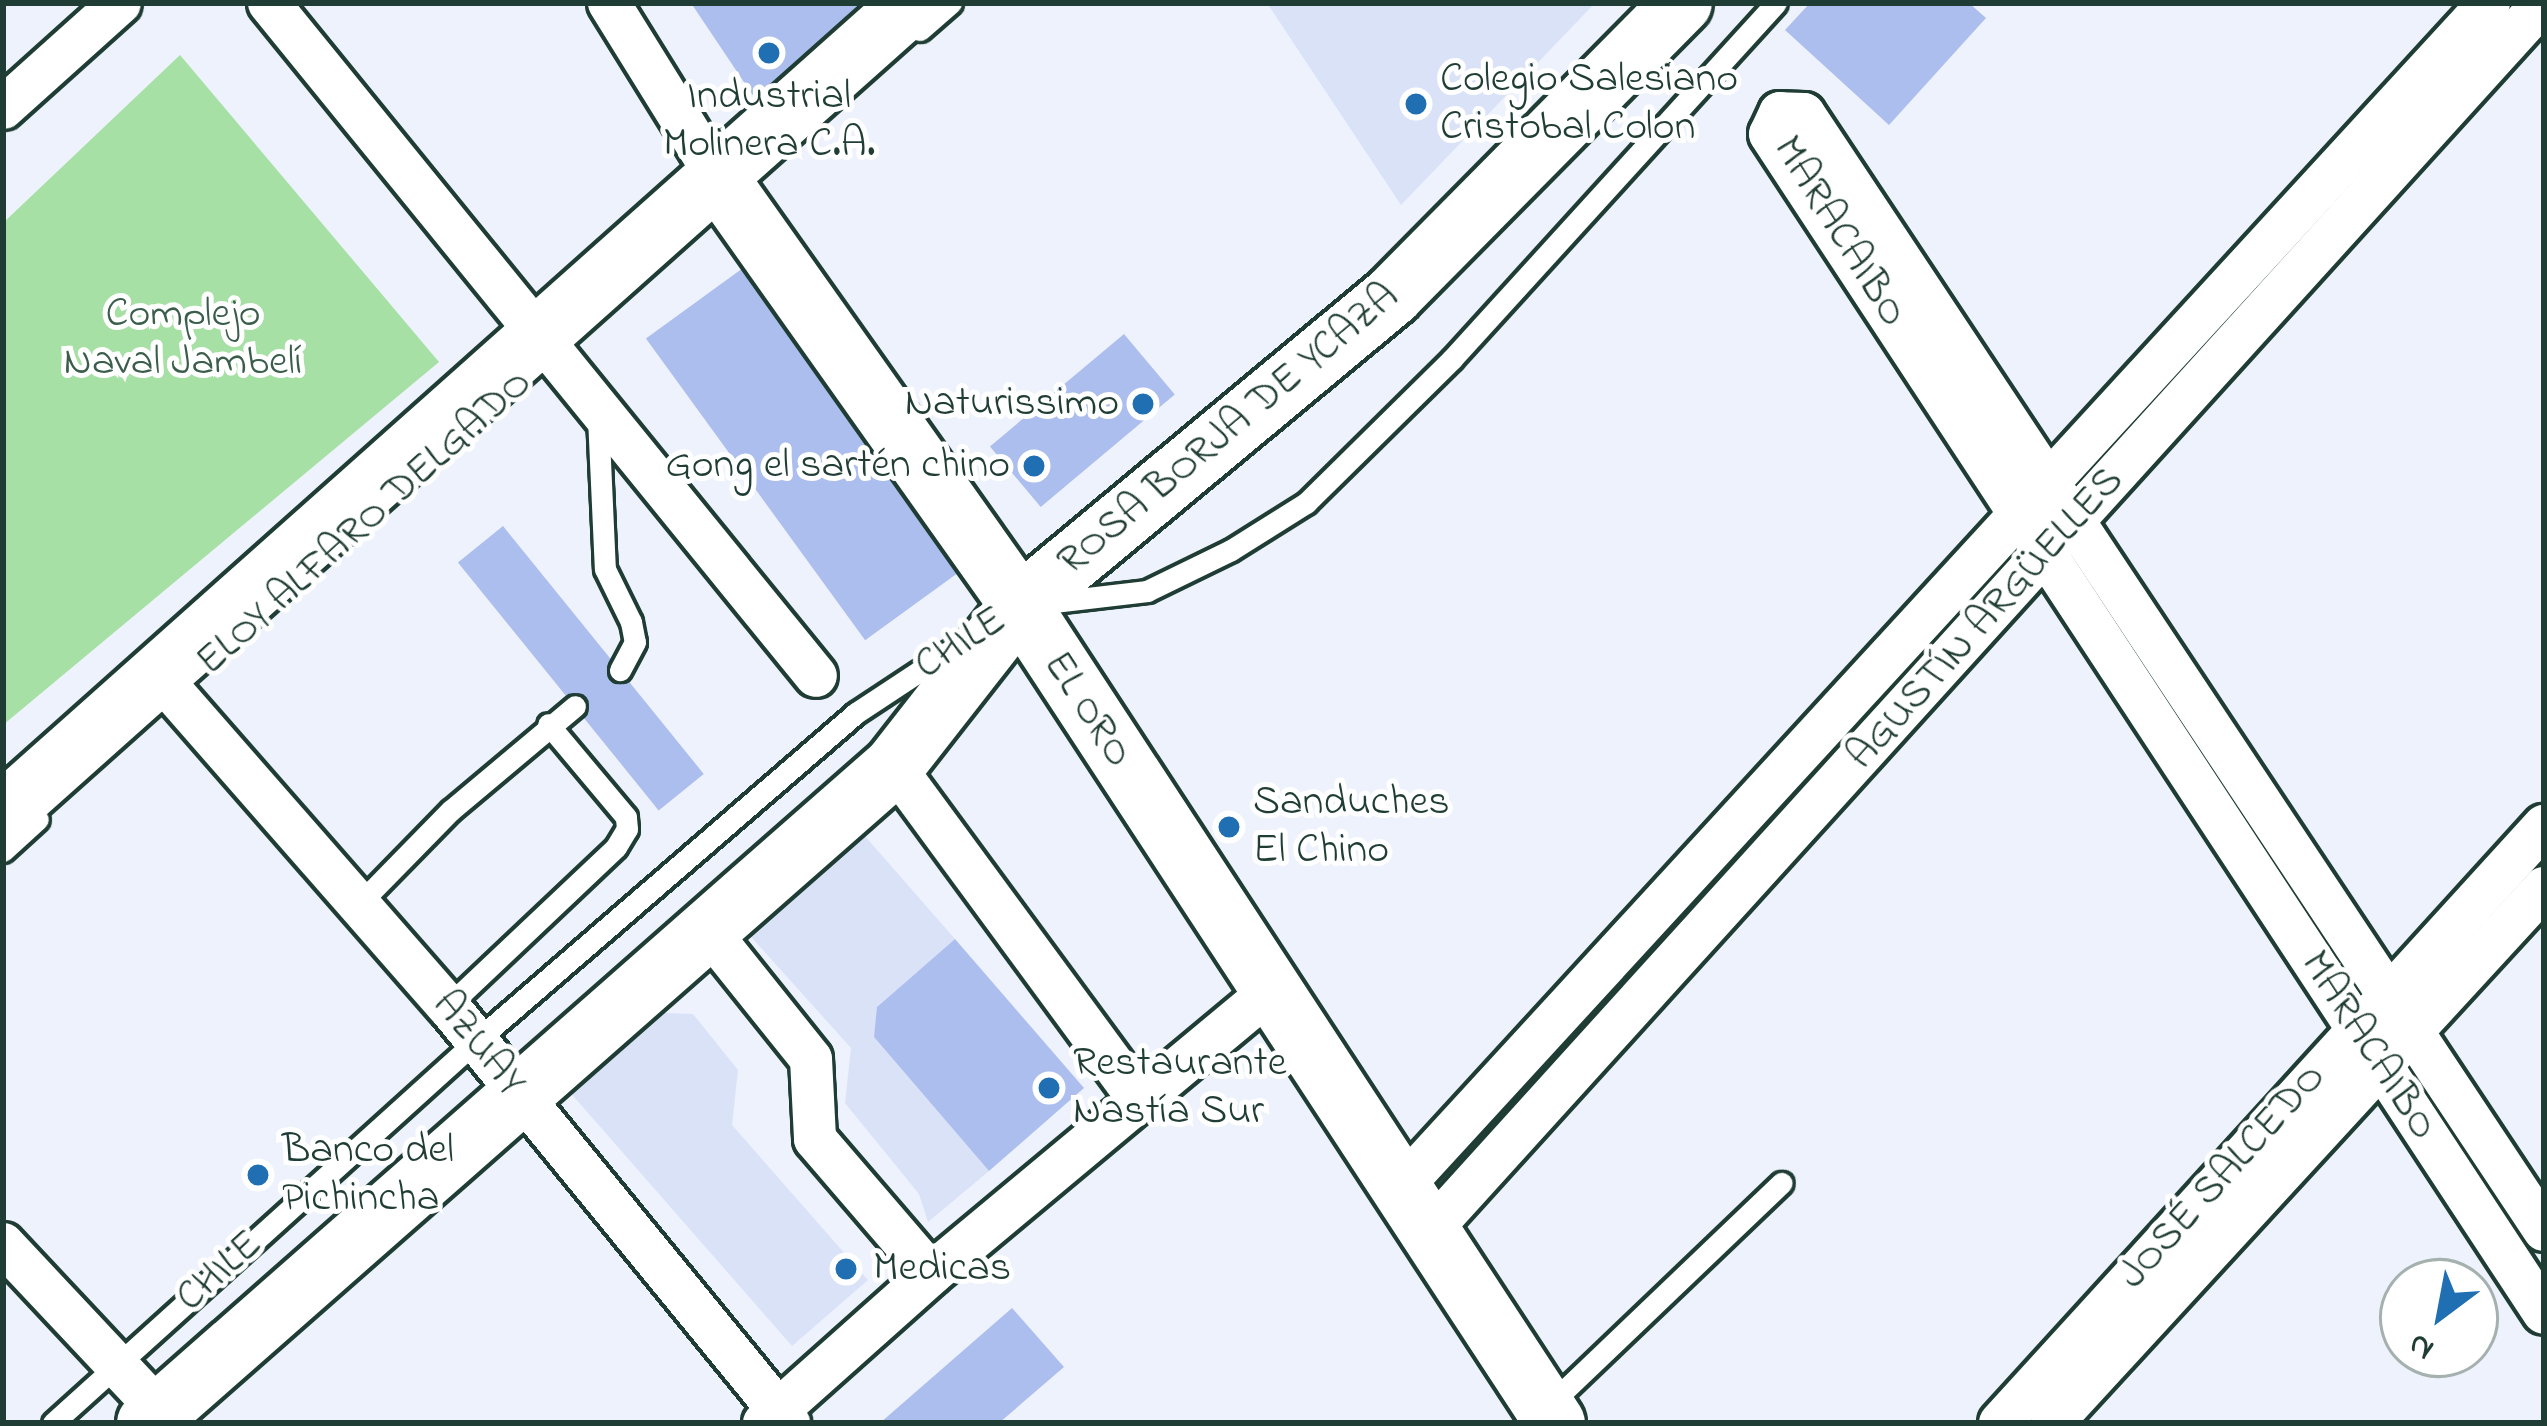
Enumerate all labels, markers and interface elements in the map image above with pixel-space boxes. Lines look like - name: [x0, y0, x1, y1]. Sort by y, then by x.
- marker: Industrial Molinera C.A.: [756, 40, 782, 66]
- place label: Colegio Salesiano Cristobal Colon: [1440, 55, 1738, 154]
- place label: Industrial Molinera C.A.: [663, 72, 875, 170]
- marker: Colegio Salesiano Cristobal Colon: [1403, 91, 1429, 117]
- street label: MARACAIBO: [1761, 127, 1917, 337]
- street label: ROSA BORJA DE YCAZA: [1048, 273, 1410, 587]
- park label: Complejo Naval Jambelí: [64, 290, 302, 388]
- street label: ELOY ALFARO DELGADO: [187, 359, 543, 687]
- place label: Naturissimo: [905, 379, 1119, 429]
- marker: Naturissimo: [1130, 391, 1156, 417]
- place label: Gong el sartén chino: [665, 441, 1010, 491]
- marker: Gong el sartén chino: [1021, 453, 1047, 479]
- street label: AGUSTÍN ARGÜELLES: [1837, 457, 2135, 781]
- street label: CHILE: [906, 596, 1016, 692]
- street label: EL ORO: [1031, 643, 1143, 777]
- place label: Sanduches El Chino: [1253, 778, 1450, 876]
- marker: Sanduches El Chino: [1216, 814, 1242, 840]
- street label: MARACAIBO: [2288, 942, 2448, 1150]
- street label: AZUAY: [420, 981, 536, 1107]
- place label: Restaurante Nastía Sur: [1073, 1039, 1286, 1138]
- street label: JOSÉ SALCEDO: [2108, 1054, 2338, 1300]
- marker: Restaurante Nastía Sur: [1036, 1075, 1062, 1101]
- place label: Banco del Pichincha: [282, 1126, 454, 1224]
- marker: Banco del Pichincha: [245, 1162, 271, 1188]
- street label: CHILE: [167, 1220, 273, 1324]
- place label: Medicas: [873, 1244, 1011, 1294]
- marker: Medicas: [830, 1253, 862, 1285]
- north arrow: [2379, 1258, 2499, 1378]
- text: N: [2399, 1320, 2444, 1372]

